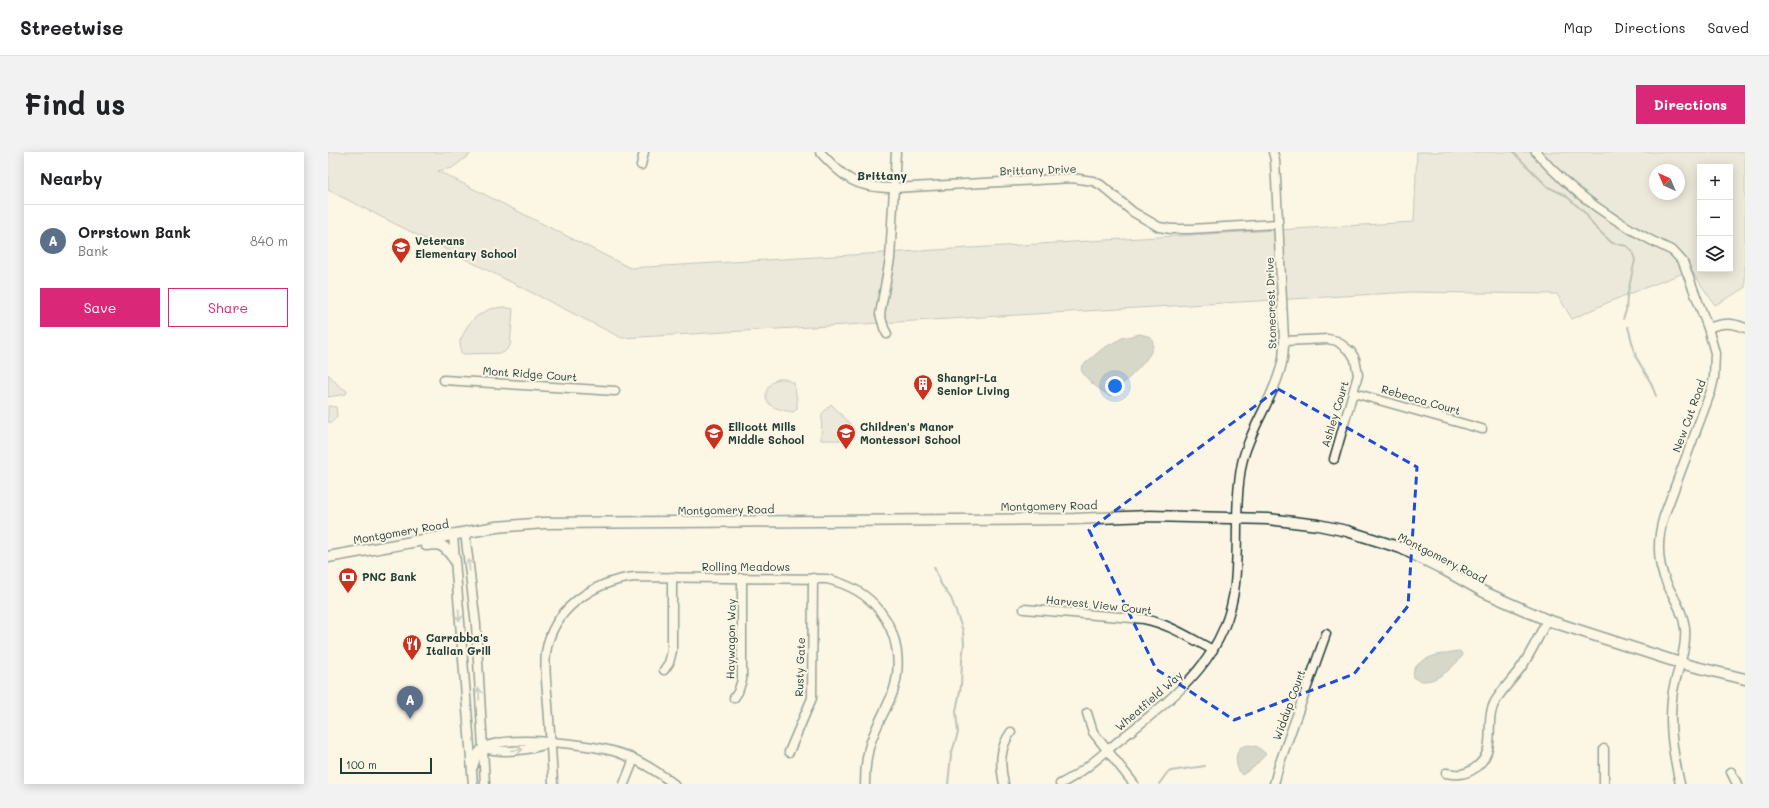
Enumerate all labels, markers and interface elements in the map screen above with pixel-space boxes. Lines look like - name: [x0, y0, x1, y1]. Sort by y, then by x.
- text: Streetwise: [20, 15, 123, 40]
- text: Map: [1564, 18, 1592, 37]
- text: Directions: [1614, 18, 1685, 37]
- text: Saved: [1707, 18, 1749, 37]
- button: Directions: [1636, 85, 1745, 124]
- text: Find us: [24, 86, 125, 122]
- street label: Brittany Drive: [999, 161, 1077, 178]
- north arrow: [1649, 164, 1685, 200]
- map controls: [1697, 164, 1733, 272]
- button: +: [1697, 164, 1733, 200]
- text: Nearby: [40, 167, 102, 189]
- district label: Brittany: [857, 167, 907, 183]
- button: −: [1697, 200, 1733, 236]
- text: Orrstown Bank: [78, 222, 191, 242]
- text: A: [48, 232, 58, 249]
- text: 840 m: [250, 232, 288, 249]
- place label: Veterans Elementary School: [415, 233, 517, 261]
- school or university icon: Veterans Elementary School: [390, 236, 412, 264]
- button: layers: [1697, 236, 1733, 272]
- text: Bank: [78, 242, 108, 259]
- street label: Stonecrest Drive: [1261, 257, 1280, 349]
- button: Save: [40, 288, 160, 327]
- button: Share: [168, 288, 288, 327]
- street label: Mont Ridge Court: [482, 363, 578, 384]
- place label: Shangri-La Senior Living: [937, 370, 1010, 398]
- building icon: Shangri-La Senior Living: [912, 373, 934, 401]
- your location: [1105, 376, 1125, 396]
- street label: New Cut Road: [1668, 377, 1709, 454]
- street label: Ashley Court: [1317, 379, 1352, 449]
- street label: Rebecca Court: [1380, 381, 1463, 418]
- place label: Ellicott Mills Middle School: [728, 419, 804, 447]
- place label: Children's Manor Montessori School: [860, 419, 961, 447]
- school or university icon: Ellicott Mills Middle School: [703, 422, 725, 450]
- school or university icon: Children's Manor Montessori School: [835, 422, 857, 450]
- street label: Montgomery Road: [1000, 497, 1098, 514]
- street label: Montgomery Road: [677, 501, 775, 518]
- street label: Montgomery Road: [352, 516, 450, 547]
- street label: Montgomery Road: [1396, 529, 1489, 586]
- one-way arrow: [465, 559, 473, 572]
- street label: Rolling Meadows: [702, 559, 790, 574]
- bank icon: PNC Bank: [337, 566, 359, 594]
- place label: PNC Bank: [362, 569, 416, 584]
- street label: Harvest View Court: [1045, 591, 1153, 618]
- street label: Haywagon Way: [722, 598, 739, 679]
- one-way arrow: [456, 608, 463, 621]
- place label: Carrabba's Italian Grill: [426, 630, 491, 658]
- restaurant icon: Carrabba's Italian Grill: [401, 633, 423, 661]
- street label: Rusty Gate: [791, 637, 808, 697]
- street label: Wheatfield Way: [1112, 667, 1186, 734]
- street label: Widdup Court: [1269, 667, 1308, 742]
- pin: A: [397, 686, 423, 719]
- one-way arrow: [476, 688, 483, 701]
- one-way arrow: [510, 746, 523, 753]
- scale bar: [340, 756, 432, 775]
- text: 100 m: [346, 757, 377, 772]

